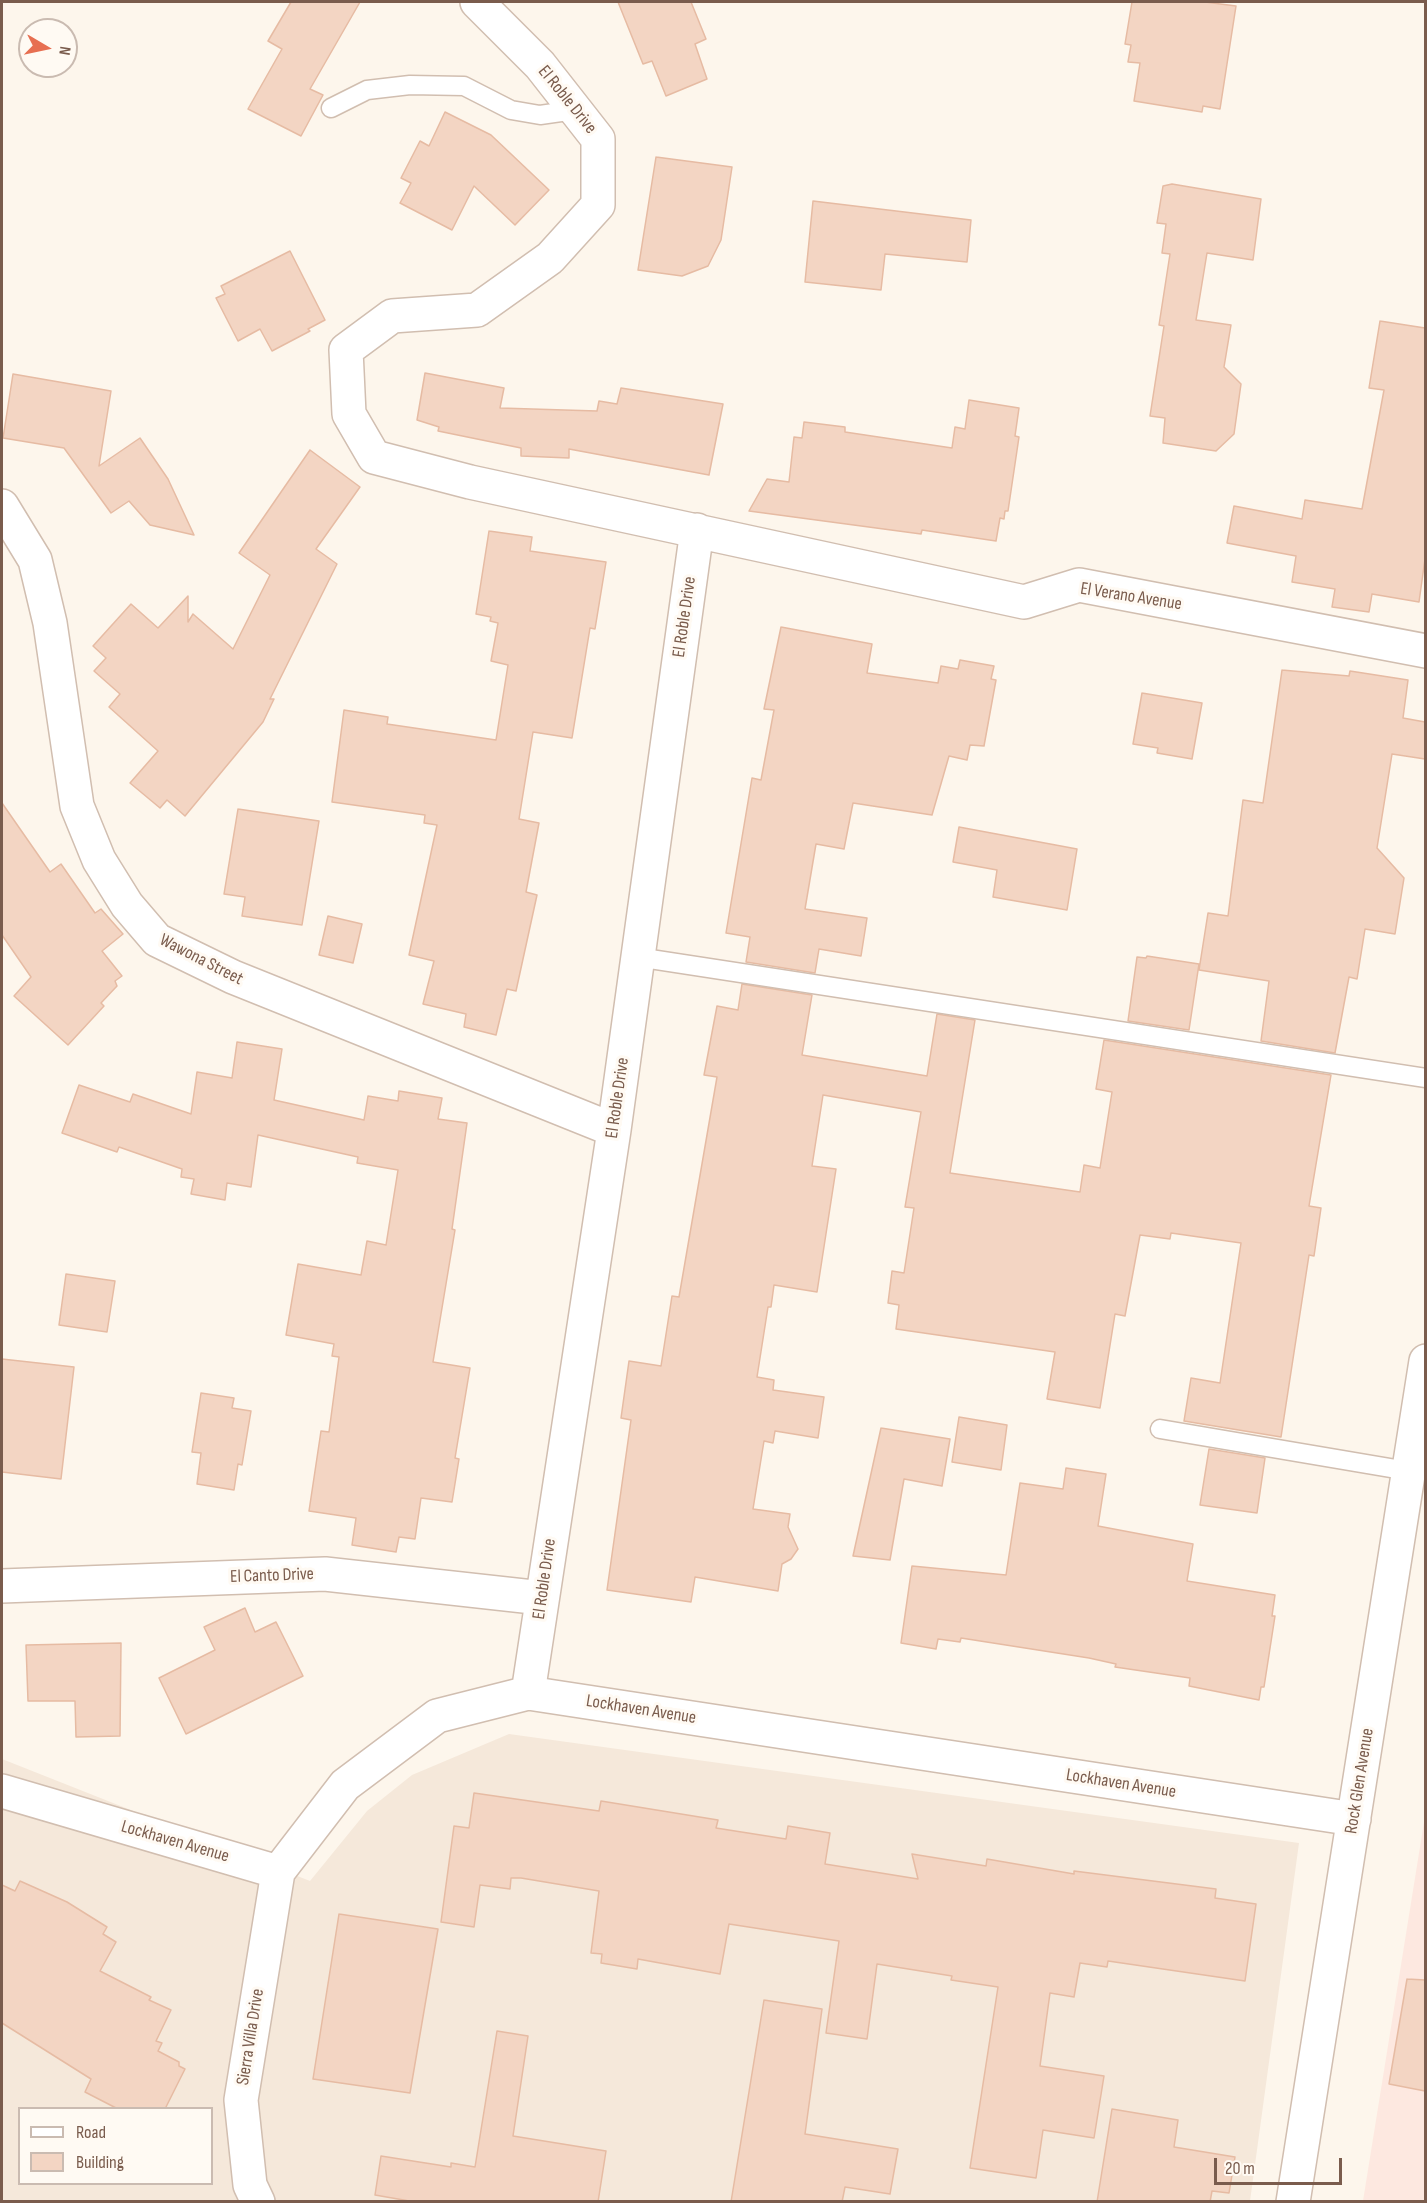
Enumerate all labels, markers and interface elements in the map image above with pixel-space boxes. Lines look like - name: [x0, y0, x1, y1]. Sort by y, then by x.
- north arrow: [18, 18, 78, 78]
- text: N: [54, 45, 74, 56]
- street label: El Roble Drive: [533, 62, 601, 138]
- street label: El Roble Drive: [669, 575, 701, 659]
- street label: El Verano Avenue: [1079, 578, 1183, 616]
- street label: Wawona Street: [156, 930, 246, 990]
- street label: El Roble Drive: [602, 1056, 634, 1140]
- street label: El Roble Drive: [529, 1537, 561, 1621]
- street label: El Canto Drive: [230, 1564, 314, 1588]
- street label: Lockhaven Avenue: [584, 1691, 698, 1729]
- street label: Rock Glen Avenue: [1341, 1727, 1379, 1835]
- street label: Lockhaven Avenue: [1064, 1765, 1178, 1803]
- street label: Lockhaven Avenue: [119, 1816, 231, 1868]
- street label: Sierra Villa Drive: [233, 1987, 269, 2087]
- legend: [18, 2107, 213, 2185]
- text: Road: [76, 2122, 106, 2143]
- scale bar: [1217, 2146, 1344, 2184]
- text: Building: [76, 2152, 124, 2173]
- text: 20 m: [1225, 2158, 1255, 2179]

